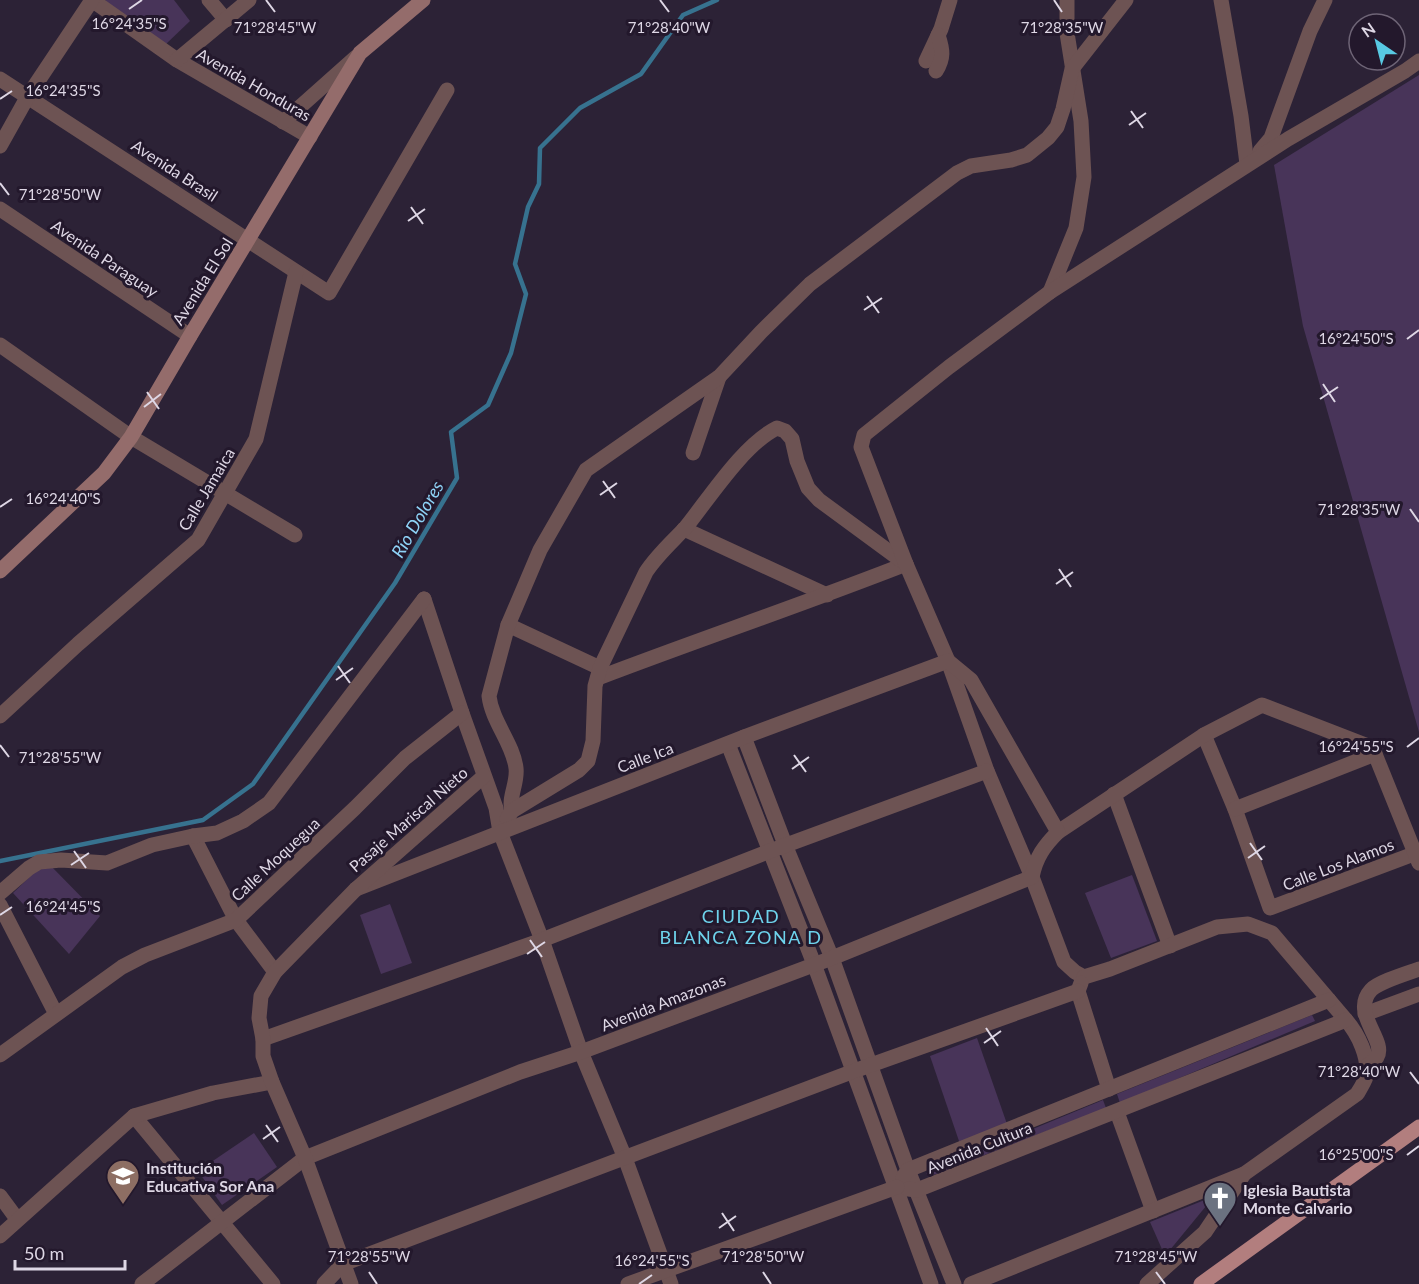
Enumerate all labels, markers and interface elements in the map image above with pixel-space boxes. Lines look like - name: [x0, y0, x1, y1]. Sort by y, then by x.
- north arrow: [1347, 12, 1407, 72]
- text: 16°24'35"S: [91, 14, 167, 32]
- text: 71°28'45"W: [234, 18, 317, 36]
- text: 71°28'40"W: [628, 18, 711, 36]
- text: 71°28'35"W: [1021, 18, 1104, 36]
- text: N: [1358, 18, 1379, 41]
- street label: Avenida Honduras: [193, 44, 315, 124]
- text: 16°24'35"S: [25, 81, 101, 99]
- street label: Avenida Brasil: [128, 135, 222, 205]
- text: 71°28'50"W: [19, 185, 102, 203]
- street label: Avenida Paraguay: [48, 215, 163, 301]
- street label: Avenida El Sol: [168, 234, 236, 328]
- text: 16°24'50"S: [1318, 329, 1394, 347]
- street label: Calle Jamaica: [174, 444, 238, 534]
- water label: Río Dolores: [386, 477, 448, 561]
- text: 16°24'40"S: [25, 489, 101, 507]
- text: 71°28'35"W: [1318, 500, 1401, 518]
- text: 16°24'55"S: [1318, 737, 1394, 755]
- street label: Calle Ica: [614, 738, 676, 776]
- text: 71°28'55"W: [19, 748, 102, 766]
- street label: Pasaje Mariscal Nieto: [345, 763, 471, 875]
- street label: Calle Moquegua: [227, 813, 323, 905]
- street label: Calle Los Alamos: [1280, 834, 1396, 894]
- text: 16°24'45"S: [25, 897, 101, 915]
- district label: CIUDAD BLANCA ZONA D: [659, 905, 823, 948]
- street label: Avenida Amazonas: [598, 969, 728, 1034]
- text: 71°28'40"W: [1318, 1062, 1401, 1080]
- street label: Avenida Cultura: [924, 1117, 1034, 1177]
- text: 16°25'00"S: [1318, 1145, 1394, 1163]
- school or university icon: Institución Educativa Sor Ana: [105, 1158, 141, 1205]
- place label: Institución Educativa Sor Ana: [146, 1158, 274, 1195]
- church icon: Iglesia Bautista Monte Calvario: [1202, 1180, 1238, 1227]
- place label: Iglesia Bautista Monte Calvario: [1243, 1180, 1353, 1217]
- scale bar: [15, 1233, 124, 1271]
- text: 50 m: [24, 1242, 64, 1264]
- text: 71°28'55"W: [328, 1247, 411, 1265]
- text: 71°28'50"W: [722, 1247, 805, 1265]
- text: 71°28'45"W: [1115, 1247, 1198, 1265]
- text: 16°24'55"S: [614, 1251, 690, 1269]

